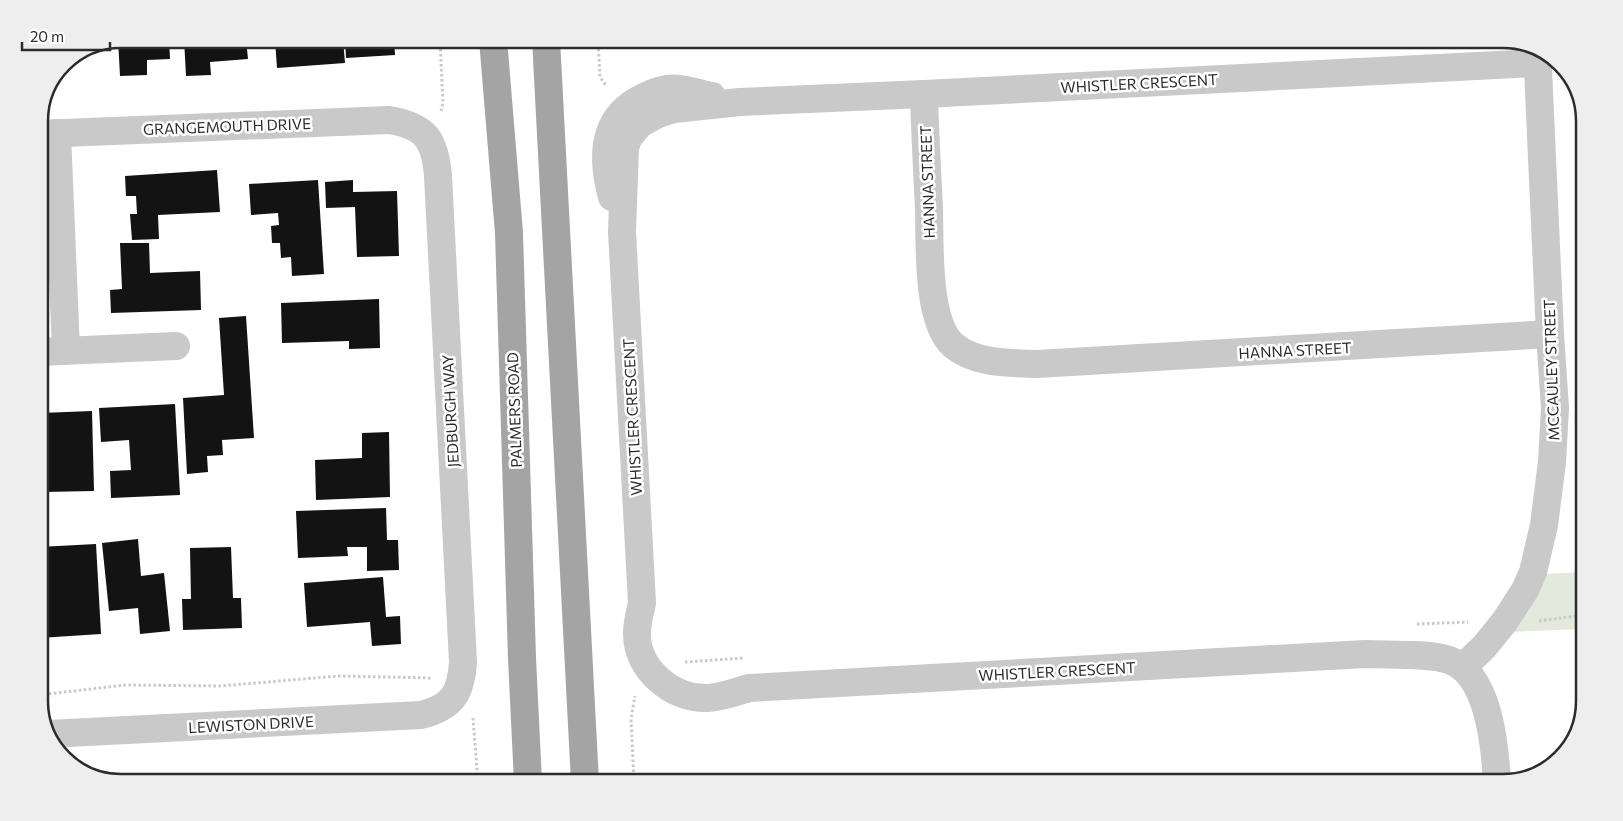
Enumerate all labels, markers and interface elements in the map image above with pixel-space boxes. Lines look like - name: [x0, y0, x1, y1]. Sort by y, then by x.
- scale bar: [22, 20, 110, 52]
- text: 20 m: [30, 27, 64, 45]
- street label: WHISTLER CRESCENT: [1060, 70, 1218, 96]
- street label: GRANGEMOUTH DRIVE: [143, 114, 311, 138]
- street label: HANNA STREET: [916, 125, 938, 239]
- street label: MCCAULEY STREET: [1540, 299, 1562, 441]
- street label: WHISTLER CRESCENT: [619, 338, 645, 496]
- street label: HANNA STREET: [1238, 338, 1352, 362]
- street label: PALMERS ROAD: [503, 352, 525, 468]
- street label: JEDBURGH WAY: [438, 354, 462, 468]
- street label: WHISTLER CRESCENT: [978, 658, 1136, 684]
- street label: LEWISTON DRIVE: [188, 712, 314, 736]

